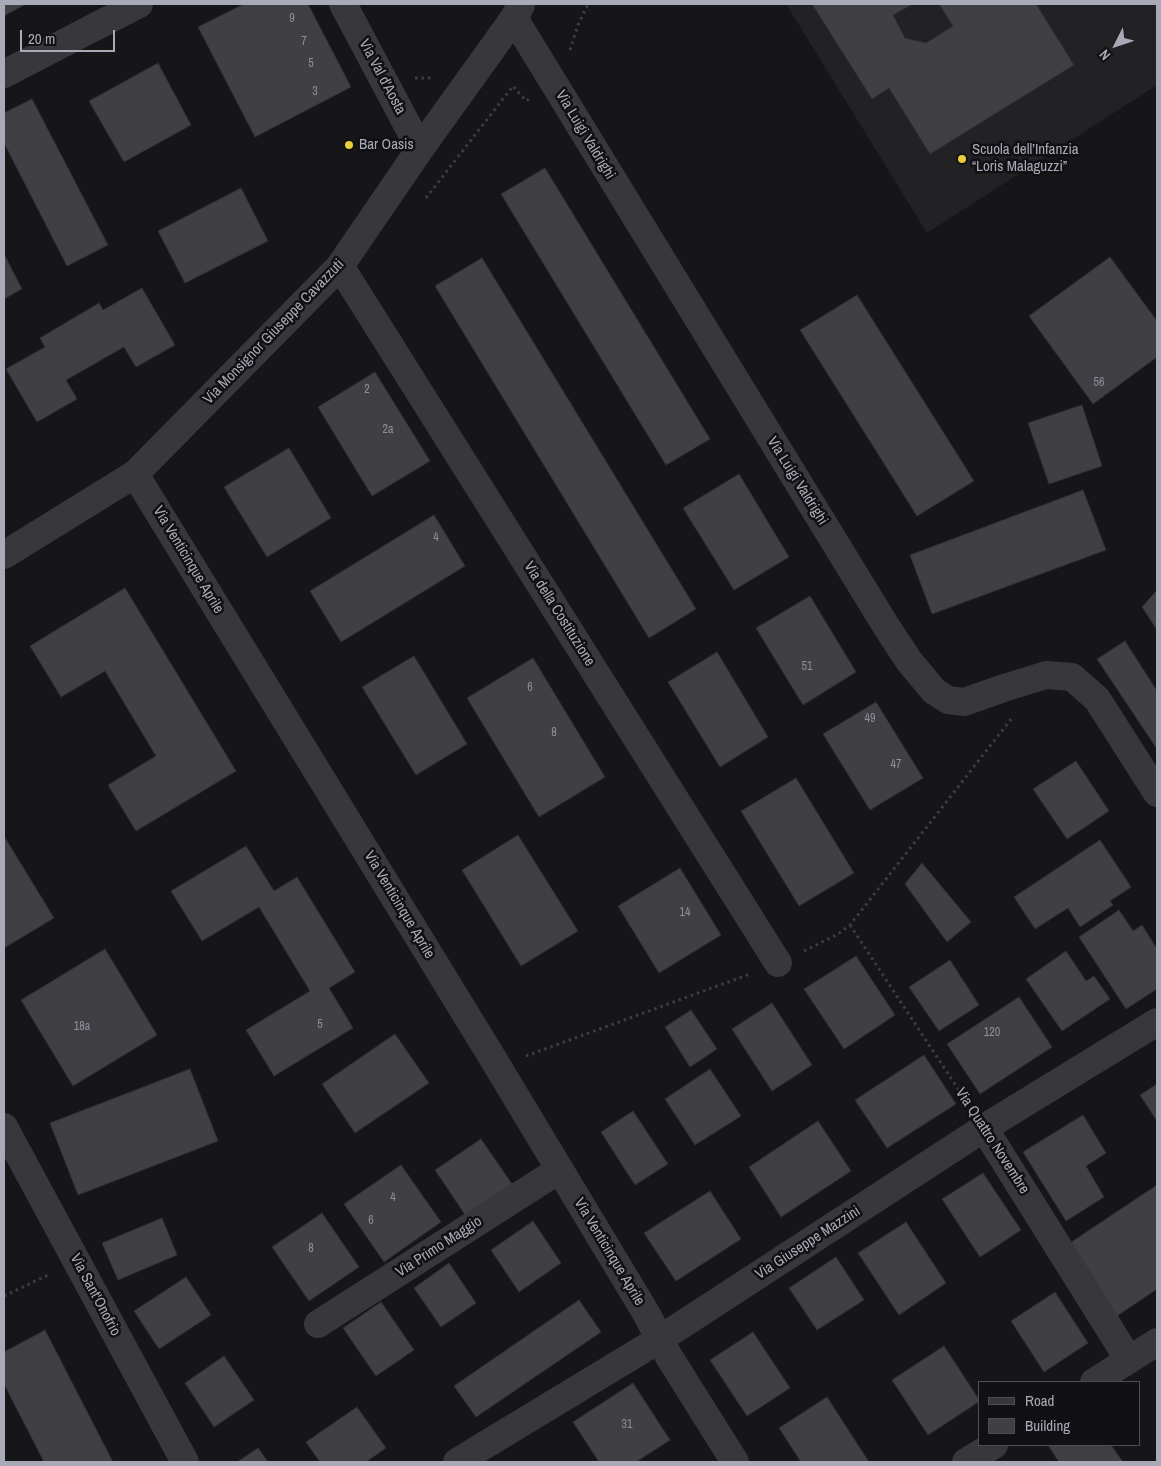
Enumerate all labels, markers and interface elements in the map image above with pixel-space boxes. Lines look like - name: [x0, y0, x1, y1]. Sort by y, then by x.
- house number: 9: [289, 12, 295, 26]
- scale bar: [22, 20, 118, 52]
- north arrow: [1091, 20, 1141, 70]
- text: 20 m: [28, 28, 55, 49]
- house number: 7: [301, 35, 307, 49]
- street label: Via Val d'Aosta: [355, 36, 409, 118]
- text: N: [1095, 46, 1114, 64]
- house number: 5: [308, 57, 314, 71]
- house number: 3: [312, 85, 318, 99]
- street label: Via Luigi Valdrighi: [551, 87, 619, 183]
- place label: Bar Oasis: [359, 136, 414, 154]
- marker: Bar Oasis: [343, 139, 355, 151]
- place label: Scuola dell’Infanzia “Loris Malaguzzi”: [972, 141, 1079, 176]
- marker: Scuola dell’Infanzia “Loris Malaguzzi”: [956, 153, 968, 165]
- street label: Via Monsignor Giuseppe Cavazzuti: [200, 256, 348, 408]
- house number: 56: [1094, 376, 1104, 390]
- house number: 2: [364, 383, 370, 397]
- house number: 2a: [383, 423, 393, 437]
- street label: Via Luigi Valdrighi: [763, 433, 831, 529]
- street label: Via Venticinque Aprile: [149, 503, 227, 617]
- house number: 4: [433, 531, 439, 545]
- street label: Via della Costituzione: [520, 558, 598, 670]
- house number: 51: [802, 660, 812, 674]
- house number: 6: [527, 681, 533, 695]
- house number: 49: [865, 712, 875, 726]
- house number: 8: [551, 726, 557, 740]
- house number: 47: [891, 758, 901, 772]
- street label: Via Venticinque Aprile: [360, 848, 438, 962]
- house number: 14: [680, 906, 690, 920]
- house number: 5: [317, 1018, 323, 1032]
- house number: 18a: [74, 1020, 90, 1034]
- house number: 120: [984, 1026, 1000, 1040]
- street label: Via Quattro Novembre: [951, 1085, 1033, 1197]
- house number: 4: [390, 1191, 396, 1205]
- street label: Via Venticinque Aprile: [570, 1195, 648, 1309]
- street label: Via Giuseppe Mazzini: [752, 1202, 864, 1284]
- street label: Via Primo Maggio: [393, 1213, 485, 1281]
- house number: 6: [368, 1214, 374, 1228]
- house number: 8: [308, 1242, 314, 1256]
- street label: Via Sant'Onofrio: [66, 1251, 124, 1339]
- legend: [978, 1381, 1141, 1446]
- text: Road: [1025, 1390, 1054, 1411]
- text: Building: [1025, 1415, 1070, 1436]
- house number: 31: [622, 1418, 632, 1432]

